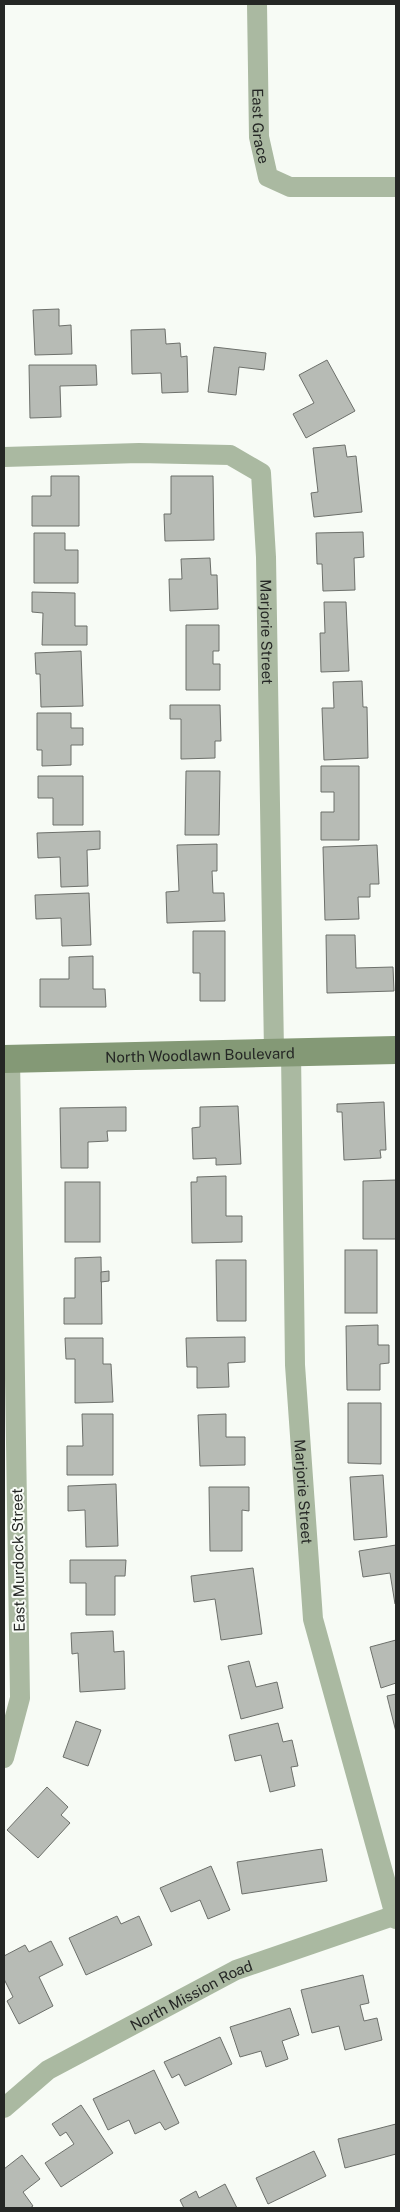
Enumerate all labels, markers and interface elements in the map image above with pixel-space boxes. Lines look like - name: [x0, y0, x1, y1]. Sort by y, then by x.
- street label: East Grace: [250, 88, 273, 165]
- street label: Marjorie Street: [258, 579, 277, 685]
- street label: North Woodlawn Boulevard: [105, 1044, 295, 1065]
- street label: Marjorie Street: [292, 1439, 316, 1545]
- street label: East Murdock Street: [8, 1488, 28, 1632]
- street label: North Mission Road: [127, 1956, 255, 2033]

